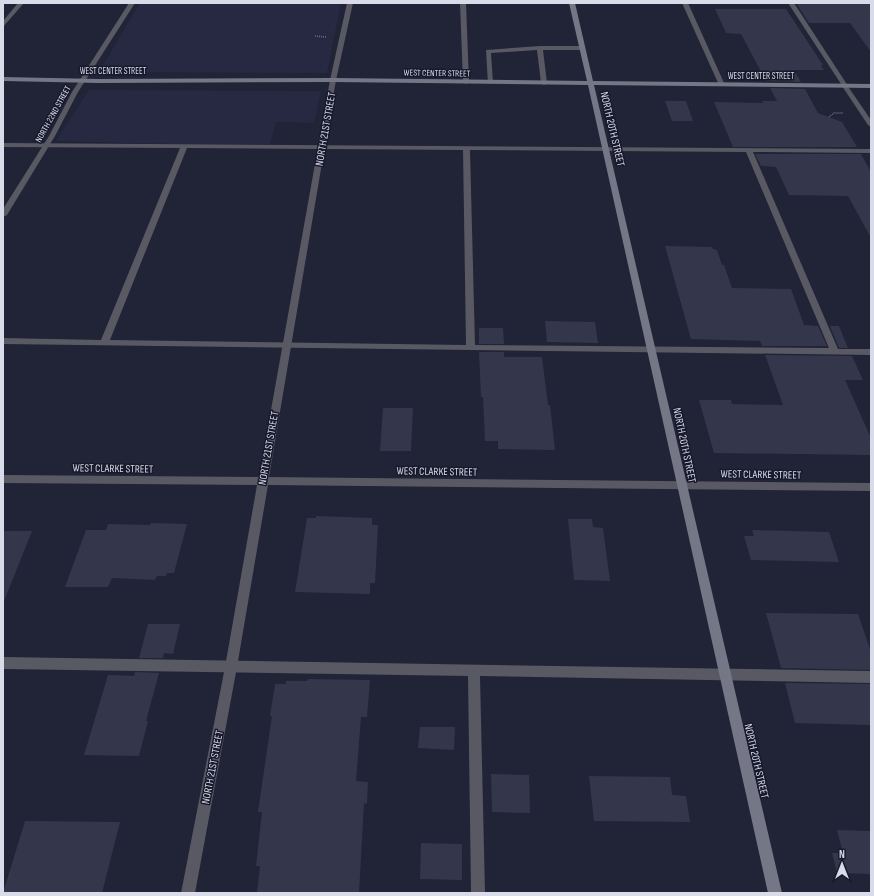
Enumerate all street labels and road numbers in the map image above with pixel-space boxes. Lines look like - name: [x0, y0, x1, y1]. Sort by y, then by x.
- street label: WEST CENTER STREET: [80, 66, 147, 77]
- street label: WEST CENTER STREET: [404, 67, 471, 80]
- street label: WEST CENTER STREET: [728, 71, 795, 82]
- street label: NORTH 22ND STREET: [33, 84, 74, 145]
- street label: NORTH 20TH STREET: [598, 90, 628, 168]
- street label: NORTH 21ST STREET: [313, 91, 338, 167]
- street label: NORTH 20TH STREET: [670, 406, 699, 484]
- street label: NORTH 21ST STREET: [256, 410, 281, 486]
- street label: WEST CLARKE STREET: [73, 461, 154, 476]
- street label: WEST CLARKE STREET: [397, 464, 478, 479]
- street label: WEST CLARKE STREET: [721, 467, 802, 482]
- street label: NORTH 20TH STREET: [742, 722, 772, 800]
- street label: NORTH 21ST STREET: [199, 729, 226, 805]

